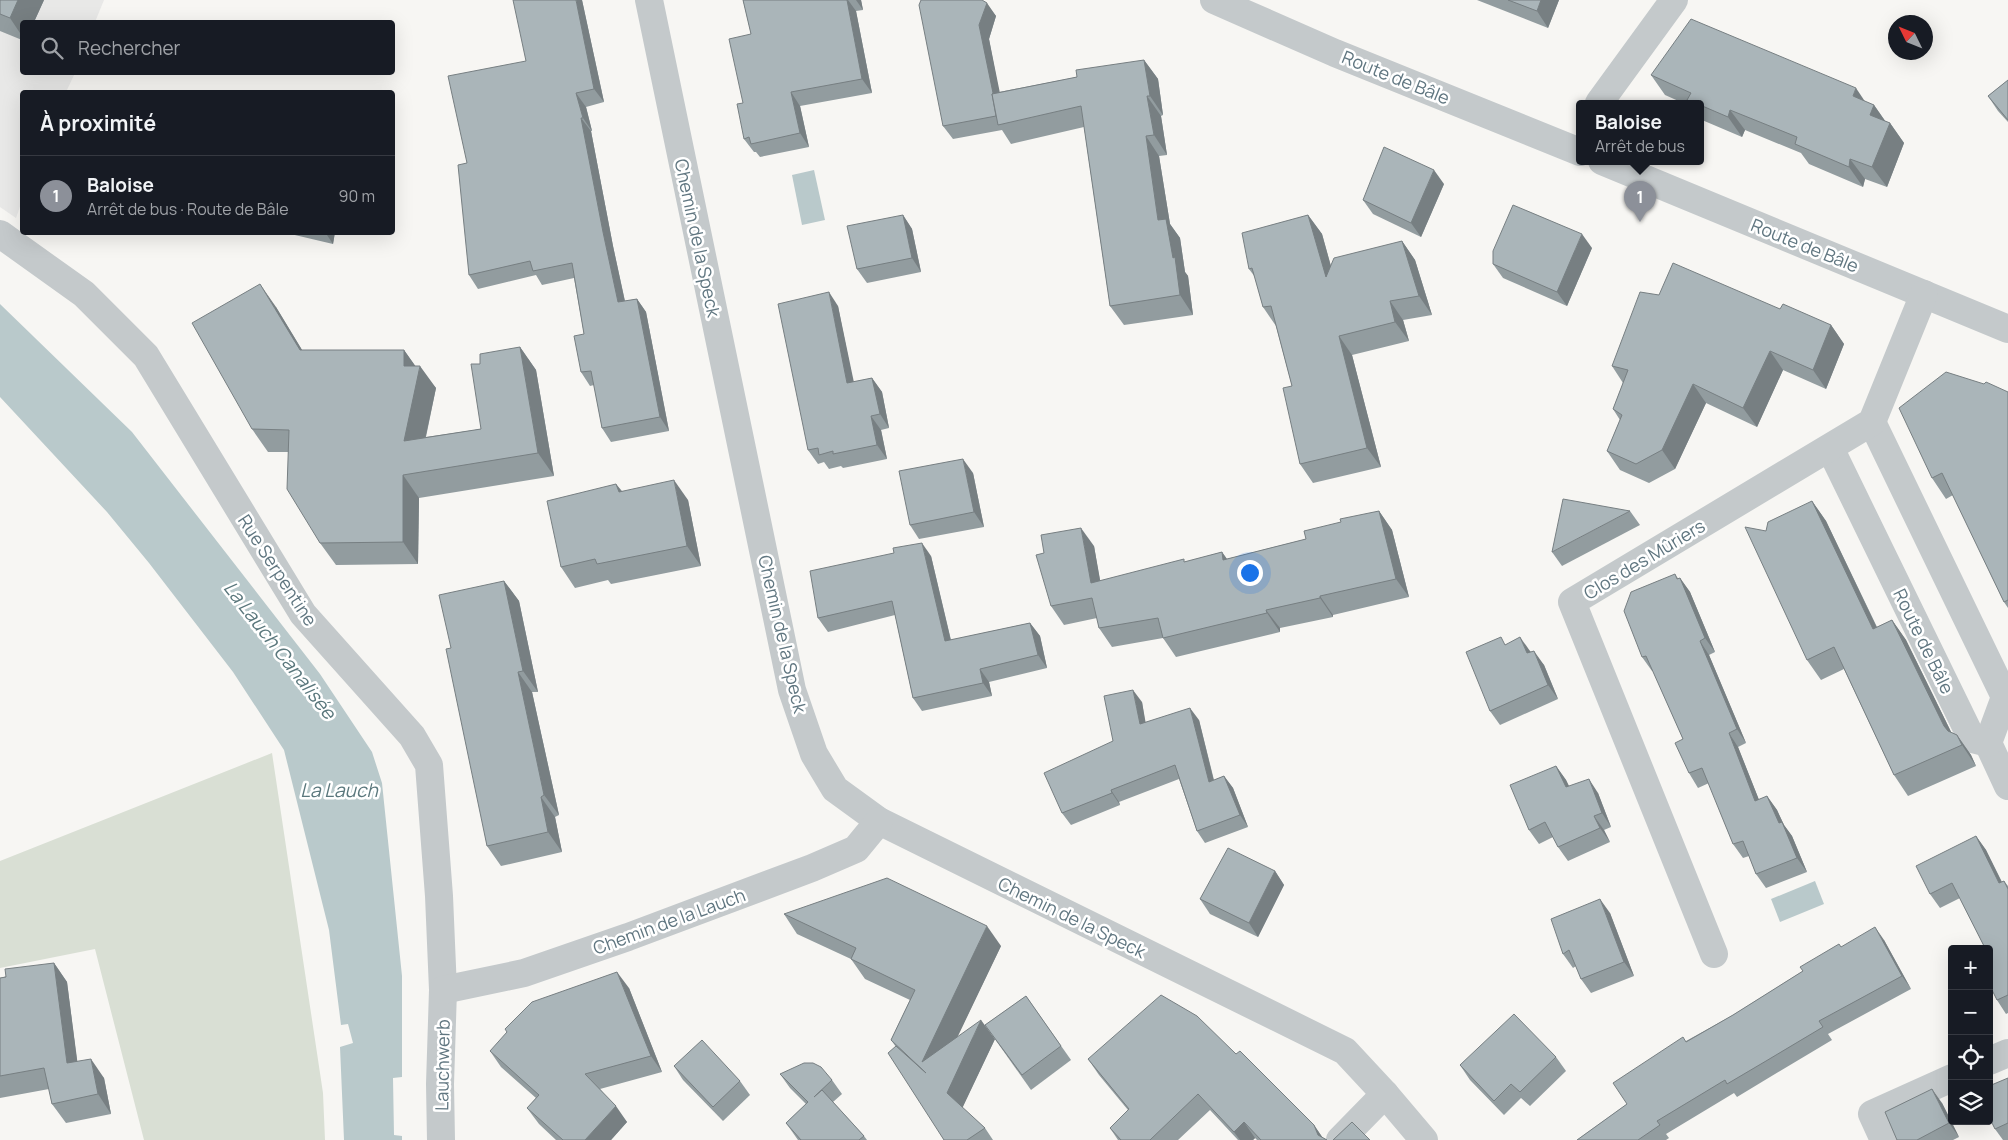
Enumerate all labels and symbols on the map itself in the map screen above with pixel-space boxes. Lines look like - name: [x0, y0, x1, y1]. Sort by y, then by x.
- north arrow: [1888, 15, 1933, 60]
- street label: Route de Bâle: [1339, 44, 1453, 110]
- street label: Chemin de la Speck: [669, 157, 727, 320]
- pin: 1: [1624, 181, 1656, 222]
- street label: Route de Bâle: [1748, 212, 1862, 278]
- street label: Rue Serpentine: [233, 510, 323, 630]
- street label: Clos des Mûriers: [1579, 513, 1709, 605]
- street label: Chemin de la Speck: [753, 553, 813, 716]
- your location: [1237, 560, 1263, 586]
- water label: La Lauch Canalisée: [218, 576, 343, 726]
- street label: Route de Bâle: [1888, 584, 1960, 698]
- water label: La Lauch: [300, 777, 378, 803]
- street label: Chemin de la Speck: [994, 871, 1151, 964]
- street label: Chemin de la Lauch: [589, 882, 749, 960]
- street label: Lauchwerb: [429, 1019, 455, 1111]

